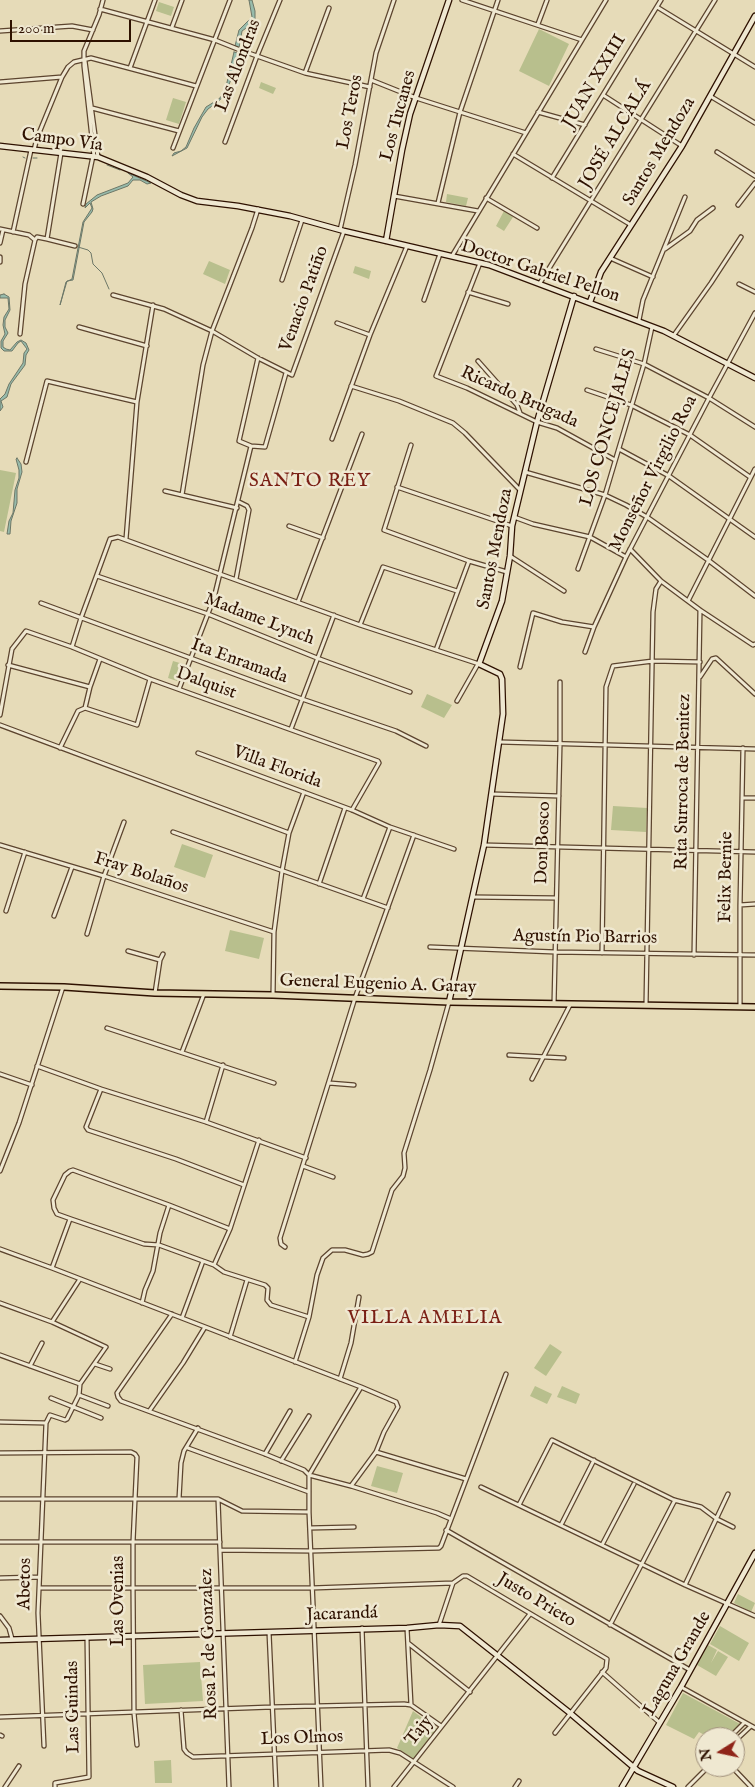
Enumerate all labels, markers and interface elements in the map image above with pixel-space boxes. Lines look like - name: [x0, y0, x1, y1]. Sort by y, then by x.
- scale bar: [12, 10, 134, 42]
- street label: Las Alondras: [211, 17, 267, 115]
- text: 200 m: [18, 19, 55, 38]
- street label: JUAN XXIII: [558, 31, 632, 133]
- street label: Los Tucanes: [376, 68, 422, 164]
- street label: Los Teros: [333, 73, 369, 151]
- street label: JOSÉ ALCALÁ: [575, 77, 657, 193]
- street label: Santos Mendoza: [619, 94, 701, 210]
- street label: Campo Vía: [20, 125, 104, 157]
- street label: Doctor Gabriel Pellon: [458, 236, 622, 308]
- street label: Venacio Patiño: [276, 243, 334, 355]
- street label: LOS CONCEJALES: [576, 347, 642, 509]
- street label: Ricardo Brugada: [457, 362, 581, 434]
- street label: Monseñor Virgilio Roa: [605, 392, 703, 556]
- district label: SANTO REY: [248, 471, 372, 493]
- street label: Santos Mendoza: [474, 487, 518, 611]
- street label: Madame Lynch: [201, 589, 317, 651]
- street label: Ita Enramada: [188, 635, 290, 689]
- street label: Dalquist: [173, 663, 239, 705]
- street label: Rita Surroca de Benitez: [672, 694, 696, 870]
- street label: Villa Florida: [230, 742, 324, 794]
- street label: Don Bosco: [532, 801, 556, 885]
- street label: Felix Bernie: [715, 831, 739, 923]
- street label: Fray Bolaños: [91, 849, 191, 899]
- street label: Agustín Pio Barrios: [513, 926, 657, 950]
- street label: General Eugenio A. Garay: [279, 971, 477, 999]
- district label: VILLA AMELIA: [346, 1308, 504, 1330]
- street label: Las Ovenias: [108, 1556, 130, 1646]
- street label: Abetos: [15, 1558, 37, 1610]
- street label: Rosa P. de Gonzalez: [197, 1568, 223, 1720]
- street label: Justo Prieto: [493, 1569, 579, 1633]
- street label: Jacarandá: [306, 1603, 378, 1627]
- street label: Laguna Grande: [639, 1608, 717, 1720]
- street label: Las Guindas: [62, 1661, 86, 1753]
- street label: Tajy: [401, 1711, 439, 1751]
- street label: Los Olmos: [260, 1727, 344, 1751]
- north arrow: [695, 1727, 745, 1777]
- text: N: [696, 1747, 716, 1762]

